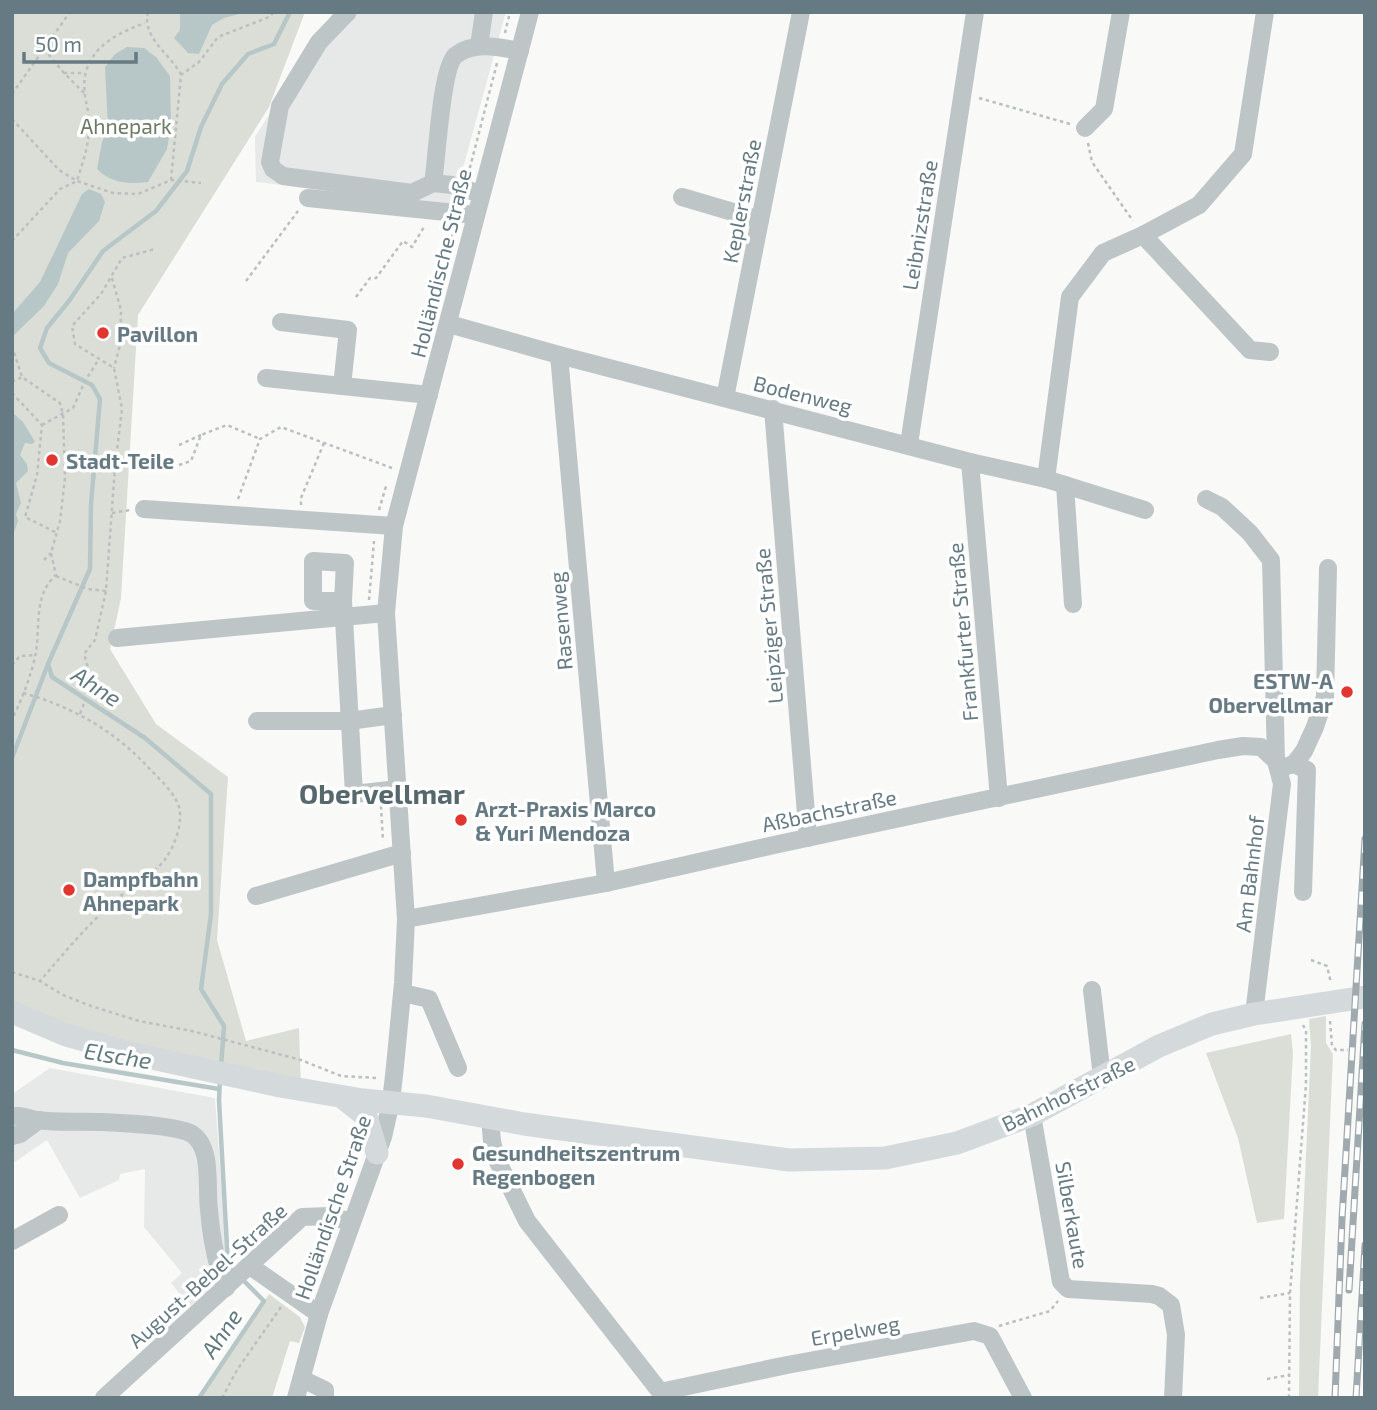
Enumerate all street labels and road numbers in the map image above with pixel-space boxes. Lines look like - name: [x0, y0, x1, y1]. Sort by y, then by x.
- street label: Keplerstraße: [717, 137, 765, 265]
- street label: Leibnizstraße: [896, 158, 942, 292]
- street label: Holländische Straße: [404, 166, 476, 360]
- street label: Bodenweg: [751, 370, 855, 418]
- street label: Frankfurter Straße: [942, 542, 982, 722]
- street label: Leipziger Straße: [749, 547, 787, 705]
- street label: Rasenweg: [543, 570, 577, 671]
- street label: Aßbachstraße: [759, 784, 899, 836]
- street label: Am Bahnhof: [1229, 813, 1269, 934]
- street label: Bahnhofstraße: [997, 1050, 1139, 1136]
- street label: Holländische Straße: [289, 1111, 375, 1303]
- street label: Silberkaute: [1051, 1159, 1095, 1271]
- street label: August-Bebel-Straße: [123, 1197, 291, 1353]
- street label: Erpelweg: [809, 1310, 902, 1350]

